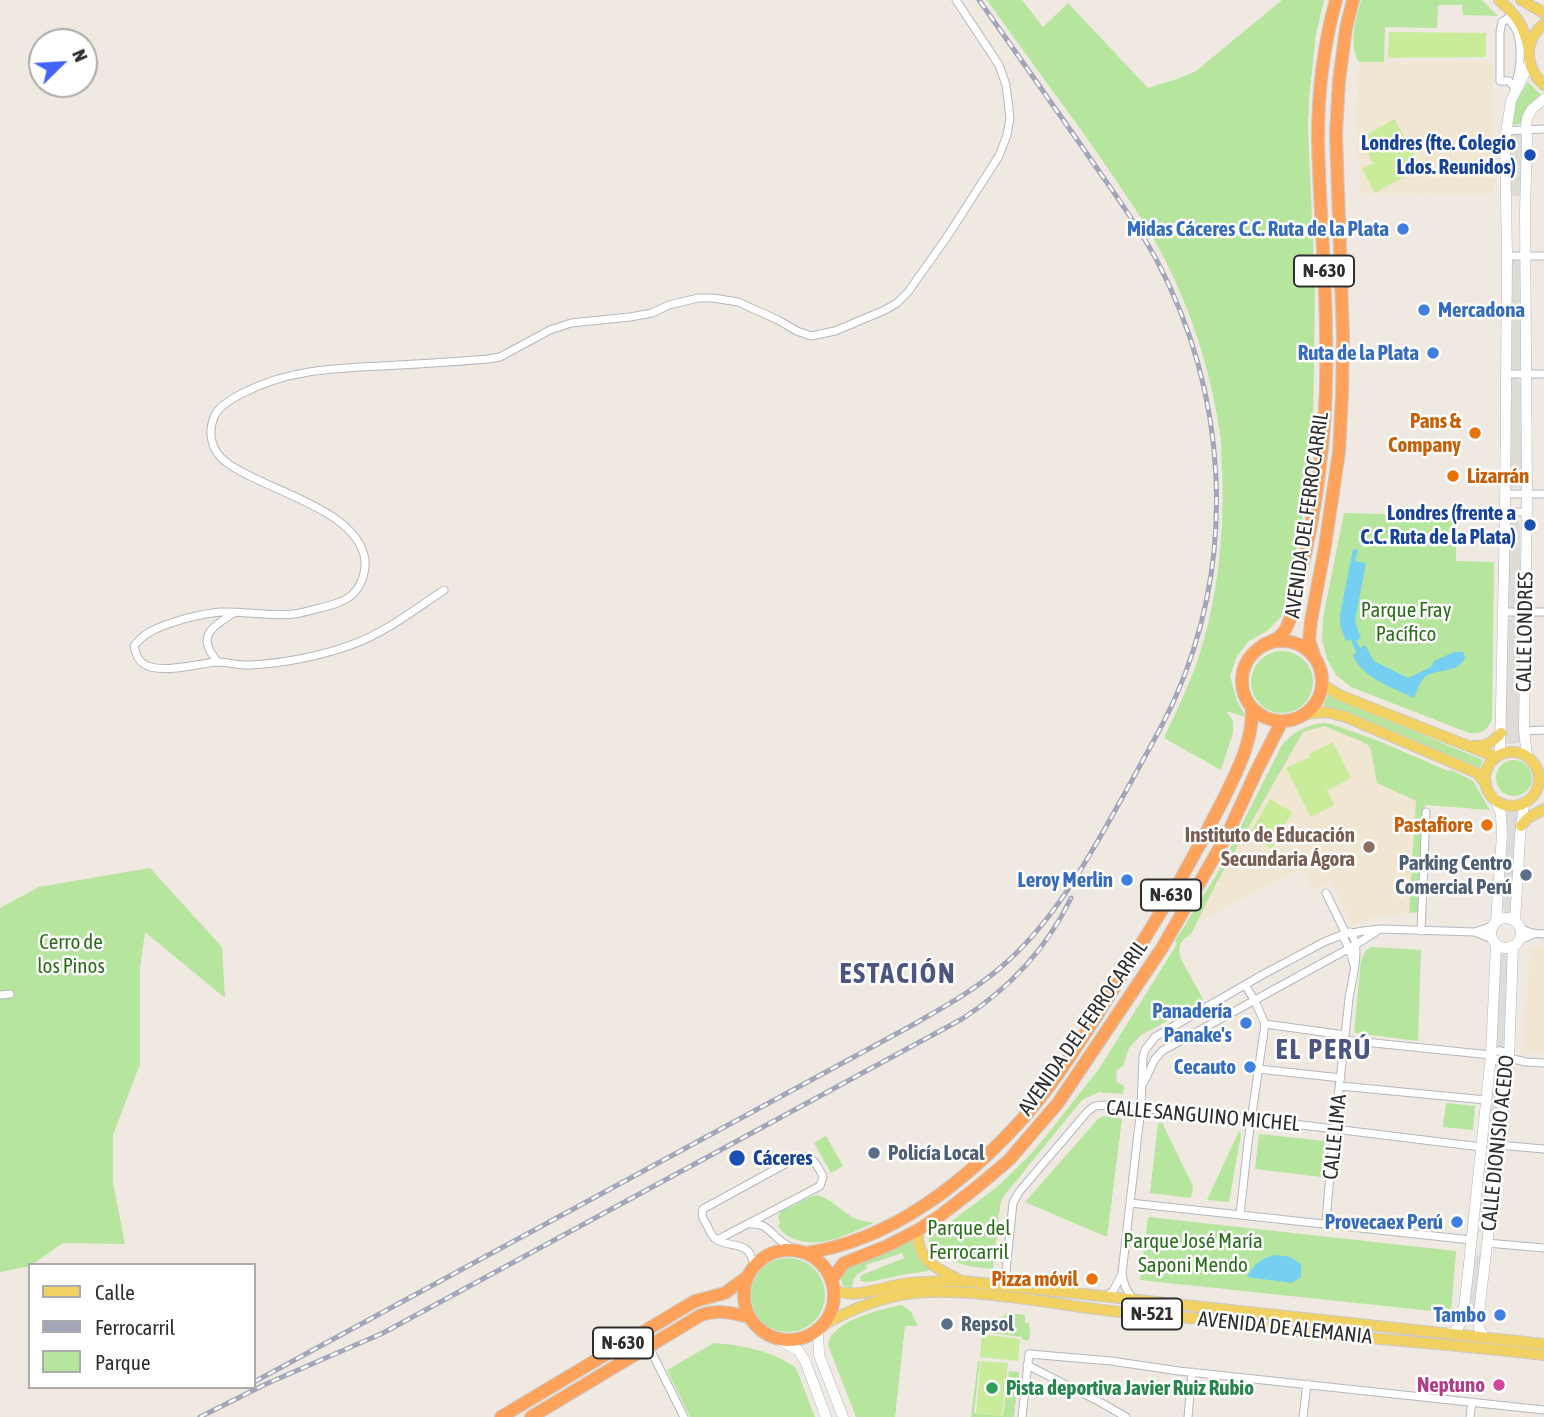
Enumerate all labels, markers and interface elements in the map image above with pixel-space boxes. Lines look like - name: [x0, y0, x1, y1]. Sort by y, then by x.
- north arrow: [28, 28, 98, 98]
- text: N: [68, 46, 93, 65]
- place label: Londres (fte. Colegio Ldos. Reunidos): [1361, 130, 1516, 180]
- marker: Londres (fte. Colegio Ldos. Reunidos): [1522, 147, 1538, 163]
- place label: Midas Cáceres C.C. Ruta de la Plata: [1127, 216, 1389, 242]
- marker: Midas Cáceres C.C. Ruta de la Plata: [1395, 221, 1411, 237]
- road number: N-630: [1294, 256, 1354, 286]
- place label: Mercadona: [1438, 297, 1525, 323]
- marker: Mercadona: [1416, 302, 1432, 318]
- place label: Ruta de la Plata: [1298, 340, 1419, 366]
- marker: Ruta de la Plata: [1425, 345, 1441, 361]
- place label: Pans & Company: [1388, 408, 1461, 458]
- street label: AVENIDA DEL FERROCARRIL: [1280, 410, 1334, 620]
- marker: Pans & Company: [1467, 425, 1483, 441]
- place label: Lizarrán: [1467, 463, 1529, 489]
- marker: Lizarrán: [1445, 468, 1461, 484]
- place label: Londres (frente a C.C. Ruta de la Plata): [1360, 500, 1516, 550]
- marker: Londres (frente a C.C. Ruta de la Plata): [1522, 517, 1538, 533]
- street label: CALLE LONDRES: [1511, 572, 1539, 692]
- park label: Parque Fray Pacífico: [1361, 597, 1451, 647]
- place label: Pastafiore: [1394, 812, 1473, 838]
- marker: Pastafiore: [1479, 817, 1495, 833]
- place label: Instituto de Educación Secundaria Ágora: [1185, 822, 1355, 872]
- marker: Instituto de Educación Secundaria Ágora: [1361, 839, 1377, 855]
- place label: Parking Centro Comercial Perú: [1395, 850, 1512, 900]
- place label: Leroy Merlin: [1018, 867, 1113, 893]
- marker: Parking Centro Comercial Perú: [1518, 867, 1534, 883]
- marker: Leroy Merlin: [1119, 872, 1135, 888]
- road number: N-630: [1141, 880, 1201, 911]
- park label: Cerro de los Pinos: [37, 929, 105, 979]
- street label: AVENIDA DEL FERROCARRIL: [1013, 936, 1153, 1120]
- district label: ESTACIÓN: [840, 957, 956, 991]
- place label: Panadería Panake's: [1152, 998, 1232, 1048]
- marker: Panadería Panake's: [1238, 1015, 1254, 1031]
- district label: EL PERÚ: [1276, 1033, 1372, 1067]
- place label: Cecauto: [1174, 1054, 1236, 1080]
- street label: CALLE DIONISIO ACEDO: [1476, 1054, 1520, 1232]
- marker: Cecauto: [1242, 1059, 1258, 1075]
- street label: CALLE LIMA: [1318, 1093, 1352, 1181]
- street label: CALLE SANGUINO MICHEL: [1105, 1095, 1301, 1137]
- place label: Policía Local: [888, 1140, 985, 1166]
- place label: Cáceres: [753, 1145, 813, 1171]
- marker: Policía Local: [866, 1145, 882, 1161]
- marker: Cáceres: [727, 1148, 747, 1168]
- place label: Provecaex Perú: [1325, 1209, 1443, 1235]
- marker: Provecaex Perú: [1449, 1214, 1465, 1230]
- park label: Parque del Ferrocarril: [927, 1215, 1011, 1265]
- park label: Parque José María Saponi Mendo: [1123, 1228, 1263, 1278]
- legend: [28, 1263, 256, 1389]
- place label: Pizza móvil: [992, 1266, 1078, 1292]
- marker: Pizza móvil: [1084, 1271, 1100, 1287]
- text: Calle: [95, 1280, 135, 1304]
- road number: N-521: [1122, 1298, 1182, 1330]
- place label: Tambo: [1434, 1302, 1486, 1328]
- street label: AVENIDA DE ALEMANIA: [1197, 1306, 1373, 1350]
- marker: Tambo: [1492, 1307, 1508, 1323]
- place label: Repsol: [961, 1311, 1014, 1337]
- text: Ferrocarril: [95, 1315, 175, 1339]
- marker: Repsol: [939, 1316, 955, 1332]
- road number: N-630: [593, 1328, 653, 1358]
- text: Parque: [95, 1350, 150, 1374]
- place label: Neptuno: [1417, 1372, 1485, 1398]
- place label: Pista deportiva Javier Ruiz Rubio: [1006, 1375, 1254, 1401]
- marker: Neptuno: [1491, 1377, 1507, 1393]
- marker: Pista deportiva Javier Ruiz Rubio: [984, 1380, 1000, 1396]

